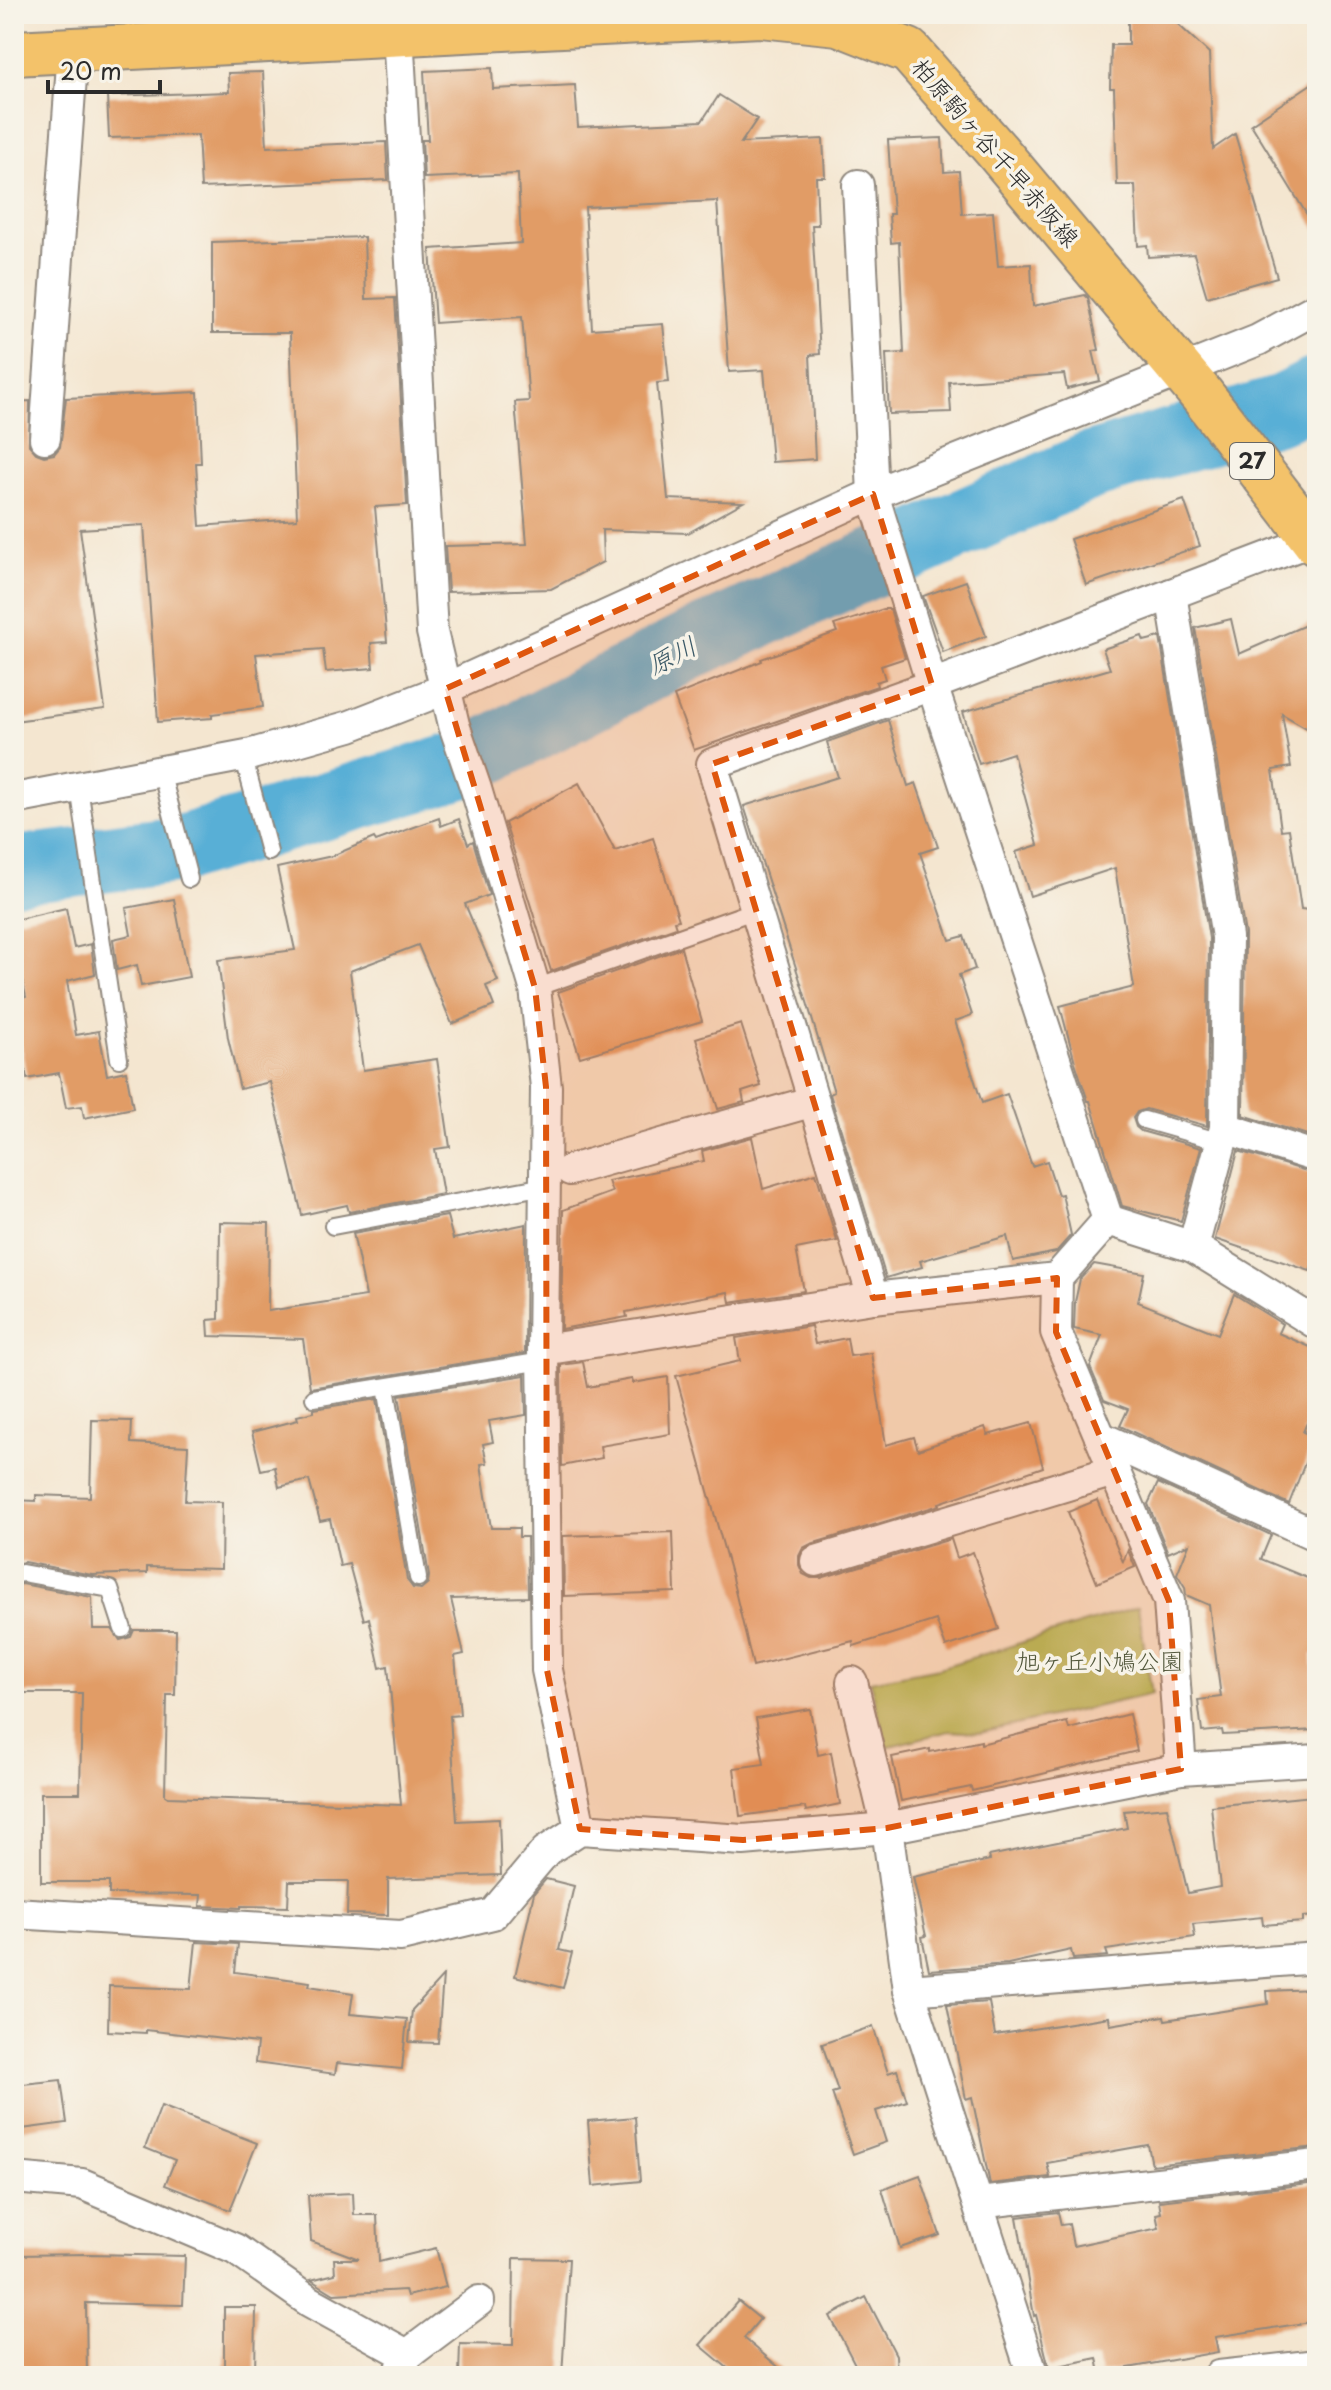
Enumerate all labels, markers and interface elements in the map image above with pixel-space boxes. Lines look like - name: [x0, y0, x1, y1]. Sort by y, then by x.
- scale bar: [48, 44, 160, 94]
- street label: 柏原駒ヶ谷千早赤阪線: [904, 49, 1089, 254]
- text: 20 m: [60, 52, 122, 88]
- road number: 27: [1230, 443, 1274, 479]
- water label: 原川: [639, 625, 703, 684]
- park label: 旭ヶ丘小鳩公園: [1016, 1642, 1184, 1678]

